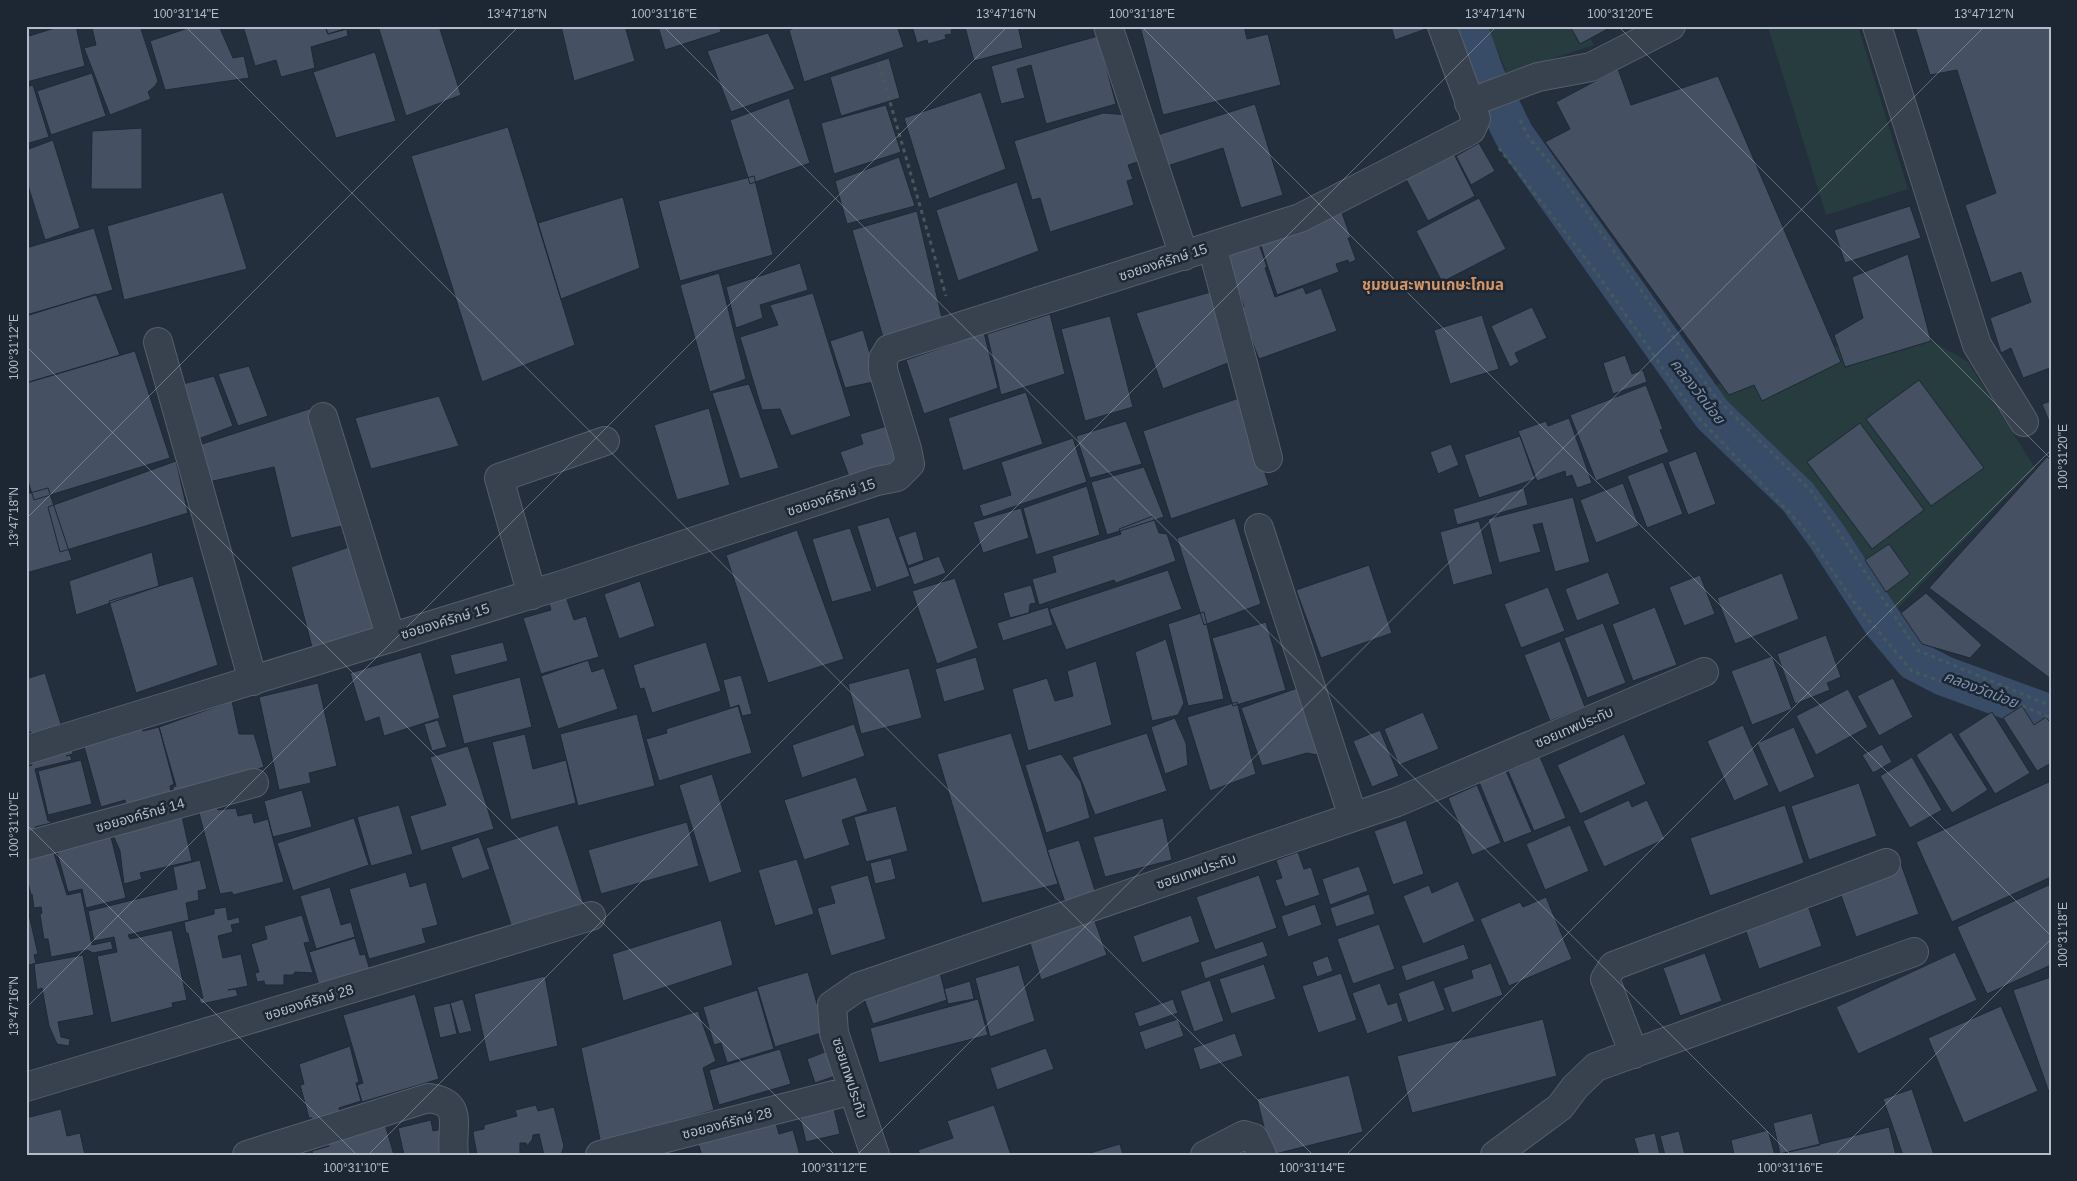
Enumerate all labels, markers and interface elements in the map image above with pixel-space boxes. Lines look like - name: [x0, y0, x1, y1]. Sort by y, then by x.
- text: 100°31'14"E: [153, 7, 219, 21]
- text: 13°47'18"N: [487, 7, 547, 21]
- text: 100°31'16"E: [631, 7, 697, 21]
- text: 13°47'16"N: [976, 7, 1036, 21]
- text: 100°31'18"E: [1109, 7, 1175, 21]
- text: 13°47'14"N: [1465, 7, 1525, 21]
- text: 100°31'20"E: [1587, 7, 1653, 21]
- text: 13°47'12"N: [1954, 7, 2014, 21]
- street label: ซอยองค์รักษ์ 15: [1117, 240, 1209, 284]
- district label: ชุมชนสะพานเกษะโกมล: [1362, 276, 1504, 294]
- text: 100°31'12"E: [7, 314, 21, 380]
- water label: คลองวัดน้อย: [1667, 355, 1729, 428]
- text: 100°31'20"E: [2056, 424, 2070, 490]
- street label: ซอยองค์รักษ์ 15: [785, 475, 877, 519]
- text: 13°47'18"N: [7, 487, 21, 547]
- street label: ซอยองค์รักษ์ 15: [399, 600, 491, 642]
- water label: คลองวัดน้อย: [1942, 667, 2021, 711]
- street label: ซอยเทพประทับ: [1532, 703, 1616, 751]
- text: 100°31'10"E: [7, 792, 21, 858]
- street label: ซอยองค์รักษ์ 14: [94, 795, 187, 835]
- street label: ซอยเทพประทับ: [1154, 850, 1238, 892]
- text: 100°31'18"E: [2056, 902, 2070, 968]
- text: 13°47'16"N: [7, 976, 21, 1036]
- street label: ซอยองค์รักษ์ 28: [263, 981, 355, 1023]
- street label: ซอยเทพประทับ: [829, 1036, 871, 1120]
- street label: ซอยองค์รักษ์ 28: [680, 1104, 774, 1142]
- text: 100°31'10"E: [323, 1161, 389, 1175]
- text: 100°31'12"E: [801, 1161, 867, 1175]
- text: 100°31'14"E: [1279, 1161, 1345, 1175]
- text: 100°31'16"E: [1757, 1161, 1823, 1175]

